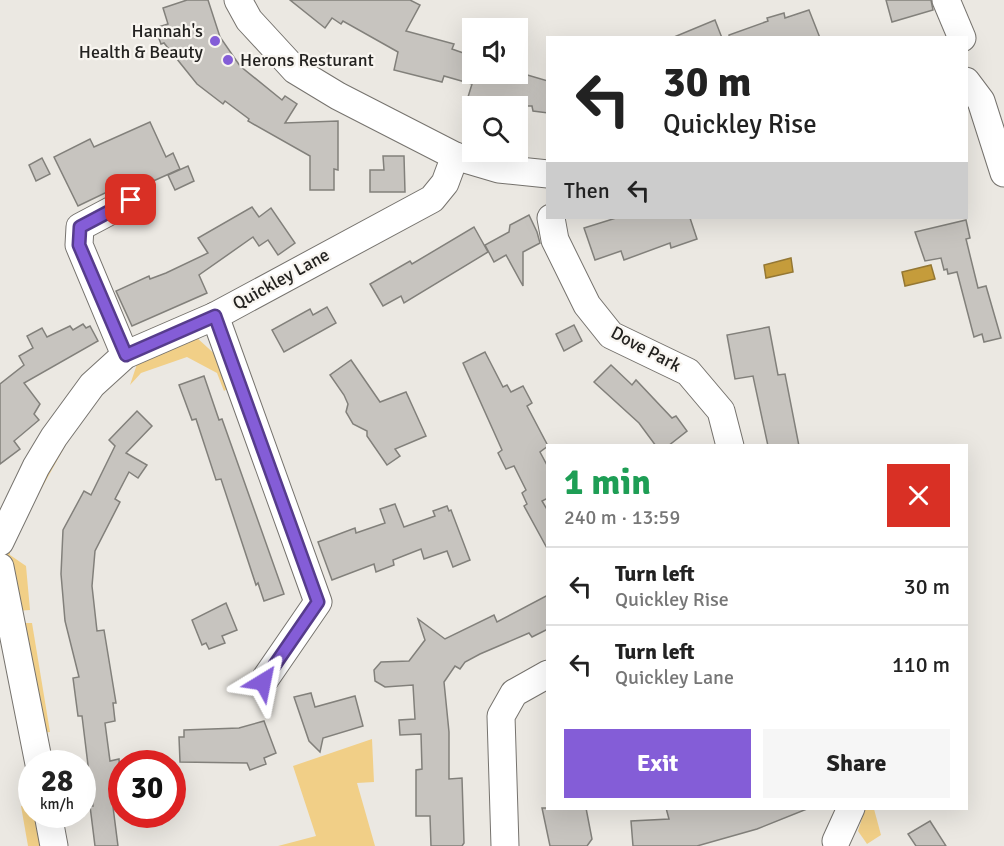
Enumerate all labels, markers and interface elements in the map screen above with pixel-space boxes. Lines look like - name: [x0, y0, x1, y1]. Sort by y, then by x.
- map controls: [462, 18, 528, 162]
- button: sound: [462, 18, 528, 84]
- place label: Hannah's Health & Beauty: [79, 20, 204, 63]
- marker: Hannah's Health & Beauty: [208, 34, 222, 48]
- place label: Herons Resturant: [240, 49, 374, 71]
- marker: Herons Resturant: [221, 53, 235, 67]
- text: 30 m: [663, 57, 752, 108]
- icon: left: [564, 60, 642, 138]
- button: search: [462, 96, 528, 162]
- text: Quickley Rise: [663, 108, 817, 141]
- pin: [105, 174, 156, 225]
- icon: left: [622, 174, 655, 207]
- text: Then: [564, 177, 610, 204]
- icon: arrive: [114, 183, 147, 216]
- street label: Quickley Lane: [229, 243, 333, 315]
- street label: Dove Park: [607, 321, 685, 377]
- text: 1 min: [564, 460, 651, 505]
- button: close: [887, 464, 950, 527]
- text: 240 m · 13:59: [564, 505, 680, 530]
- text: Turn left: [615, 560, 695, 587]
- icon: left: [564, 570, 597, 603]
- text: 30 m: [904, 573, 950, 600]
- text: Quickley Rise: [615, 587, 729, 612]
- text: Turn left: [615, 638, 695, 665]
- icon: left: [564, 648, 597, 681]
- position arrow: [231, 650, 295, 714]
- text: 110 m: [892, 651, 950, 678]
- text: Quickley Lane: [615, 665, 734, 690]
- button: Exit: [564, 729, 751, 798]
- button: Share: [763, 729, 950, 798]
- speed limit sign: 30: [108, 750, 186, 828]
- text: 28: [41, 763, 73, 800]
- text: km/h: [40, 795, 74, 813]

